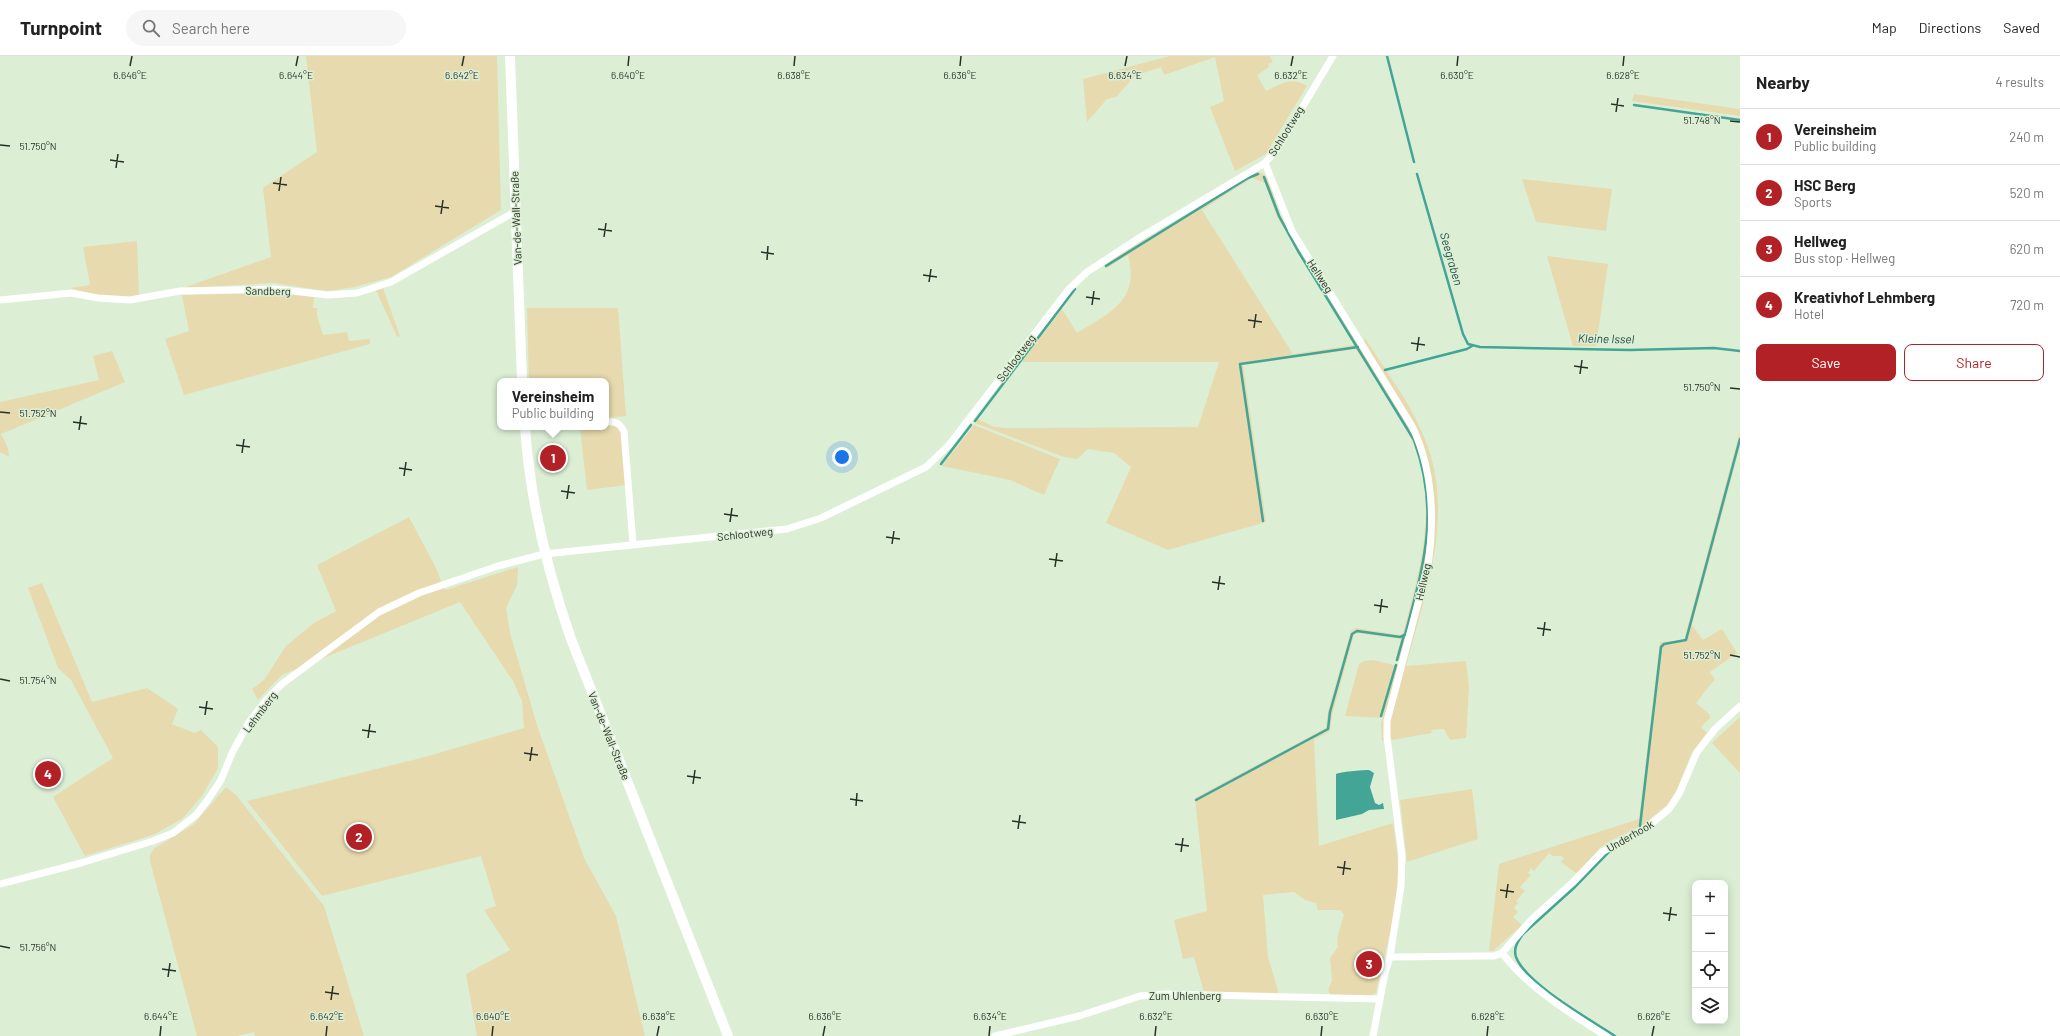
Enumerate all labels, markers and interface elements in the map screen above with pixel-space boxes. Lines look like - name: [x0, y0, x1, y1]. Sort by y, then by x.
- search box: [126, 10, 406, 46]
- text: Turnpoint: [20, 16, 102, 39]
- icon: search: [140, 17, 162, 39]
- text: Search here: [172, 19, 250, 37]
- text: Map: [1872, 19, 1897, 36]
- text: Directions: [1919, 19, 1981, 36]
- text: Saved: [2003, 19, 2040, 36]
- text: 6.646°E: [113, 69, 147, 81]
- text: 6.644°E: [279, 69, 313, 81]
- text: 6.642°E: [445, 69, 479, 81]
- text: 6.640°E: [611, 69, 645, 81]
- text: 6.638°E: [777, 69, 811, 81]
- text: 6.636°E: [943, 69, 977, 81]
- text: 6.634°E: [1108, 69, 1142, 81]
- text: 6.632°E: [1274, 69, 1308, 81]
- text: 6.630°E: [1440, 69, 1474, 81]
- text: 6.628°E: [1606, 69, 1640, 81]
- text: Nearby: [1756, 72, 1810, 92]
- text: 4 results: [1996, 74, 2044, 90]
- street label: Schlootweg: [1265, 103, 1306, 158]
- text: 51.748°N: [1683, 114, 1721, 126]
- text: Vereinsheim: [1794, 120, 1877, 138]
- text: 1: [1767, 129, 1771, 145]
- text: 240 m: [2009, 129, 2044, 145]
- text: Public building: [1794, 138, 1876, 154]
- text: 51.750°N: [19, 140, 57, 152]
- street label: Van-de-Wall-Straße: [507, 171, 524, 265]
- text: HSC Berg: [1794, 176, 1856, 194]
- text: 2: [1765, 185, 1773, 201]
- text: 520 m: [2010, 185, 2044, 201]
- text: Sports: [1794, 194, 1832, 210]
- water label: Seegraben: [1438, 231, 1466, 287]
- text: Hellweg: [1794, 232, 1847, 250]
- text: 3: [1765, 241, 1773, 257]
- text: 620 m: [2010, 241, 2044, 257]
- text: Bus stop · Hellweg: [1794, 250, 1895, 266]
- street label: Hellweg: [1305, 256, 1336, 295]
- street label: Sandberg: [245, 284, 291, 297]
- text: Kreativhof Lehmberg: [1794, 288, 1935, 306]
- text: 4: [1765, 297, 1773, 313]
- text: 720 m: [2010, 297, 2044, 313]
- text: Hotel: [1794, 306, 1824, 322]
- street label: Schlootweg: [994, 331, 1038, 384]
- water label: Kleine Issel: [1578, 331, 1635, 345]
- button: Save: [1756, 344, 1896, 381]
- button: Share: [1904, 344, 2044, 381]
- popup: [497, 378, 609, 430]
- text: 51.750°N: [1683, 381, 1721, 393]
- text: Vereinsheim: [512, 387, 594, 405]
- text: Public building: [512, 405, 594, 421]
- text: 51.752°N: [20, 407, 56, 419]
- pin: 1: [540, 443, 566, 473]
- your location: [832, 447, 852, 467]
- street label: Schlootweg: [716, 524, 774, 543]
- street label: Hellweg: [1412, 562, 1433, 602]
- text: 51.752°N: [1684, 649, 1720, 661]
- text: 51.754°N: [19, 674, 57, 686]
- street label: Lehmberg: [240, 688, 280, 735]
- street label: Van-de-Wall-Straße: [586, 690, 633, 782]
- pin: 4: [35, 759, 61, 789]
- street label: Underhook: [1604, 817, 1656, 854]
- pin: 2: [346, 822, 372, 852]
- map controls: [1692, 880, 1728, 1024]
- button: +: [1692, 880, 1728, 916]
- button: −: [1692, 916, 1728, 952]
- text: 51.756°N: [20, 941, 56, 953]
- pin: 3: [1356, 949, 1382, 979]
- button: locate: [1692, 952, 1728, 988]
- button: layers: [1692, 988, 1728, 1024]
- street label: Zum Uhlenberg: [1149, 989, 1221, 1002]
- text: 6.644°E: [144, 1010, 178, 1022]
- text: 6.642°E: [310, 1010, 344, 1022]
- text: 6.640°E: [476, 1010, 510, 1022]
- text: 6.638°E: [642, 1010, 676, 1022]
- text: 6.636°E: [808, 1010, 842, 1022]
- text: 6.634°E: [973, 1010, 1007, 1022]
- text: 6.632°E: [1139, 1010, 1173, 1022]
- text: 6.630°E: [1305, 1010, 1339, 1022]
- text: 6.628°E: [1471, 1010, 1505, 1022]
- text: 6.626°E: [1637, 1010, 1671, 1022]

